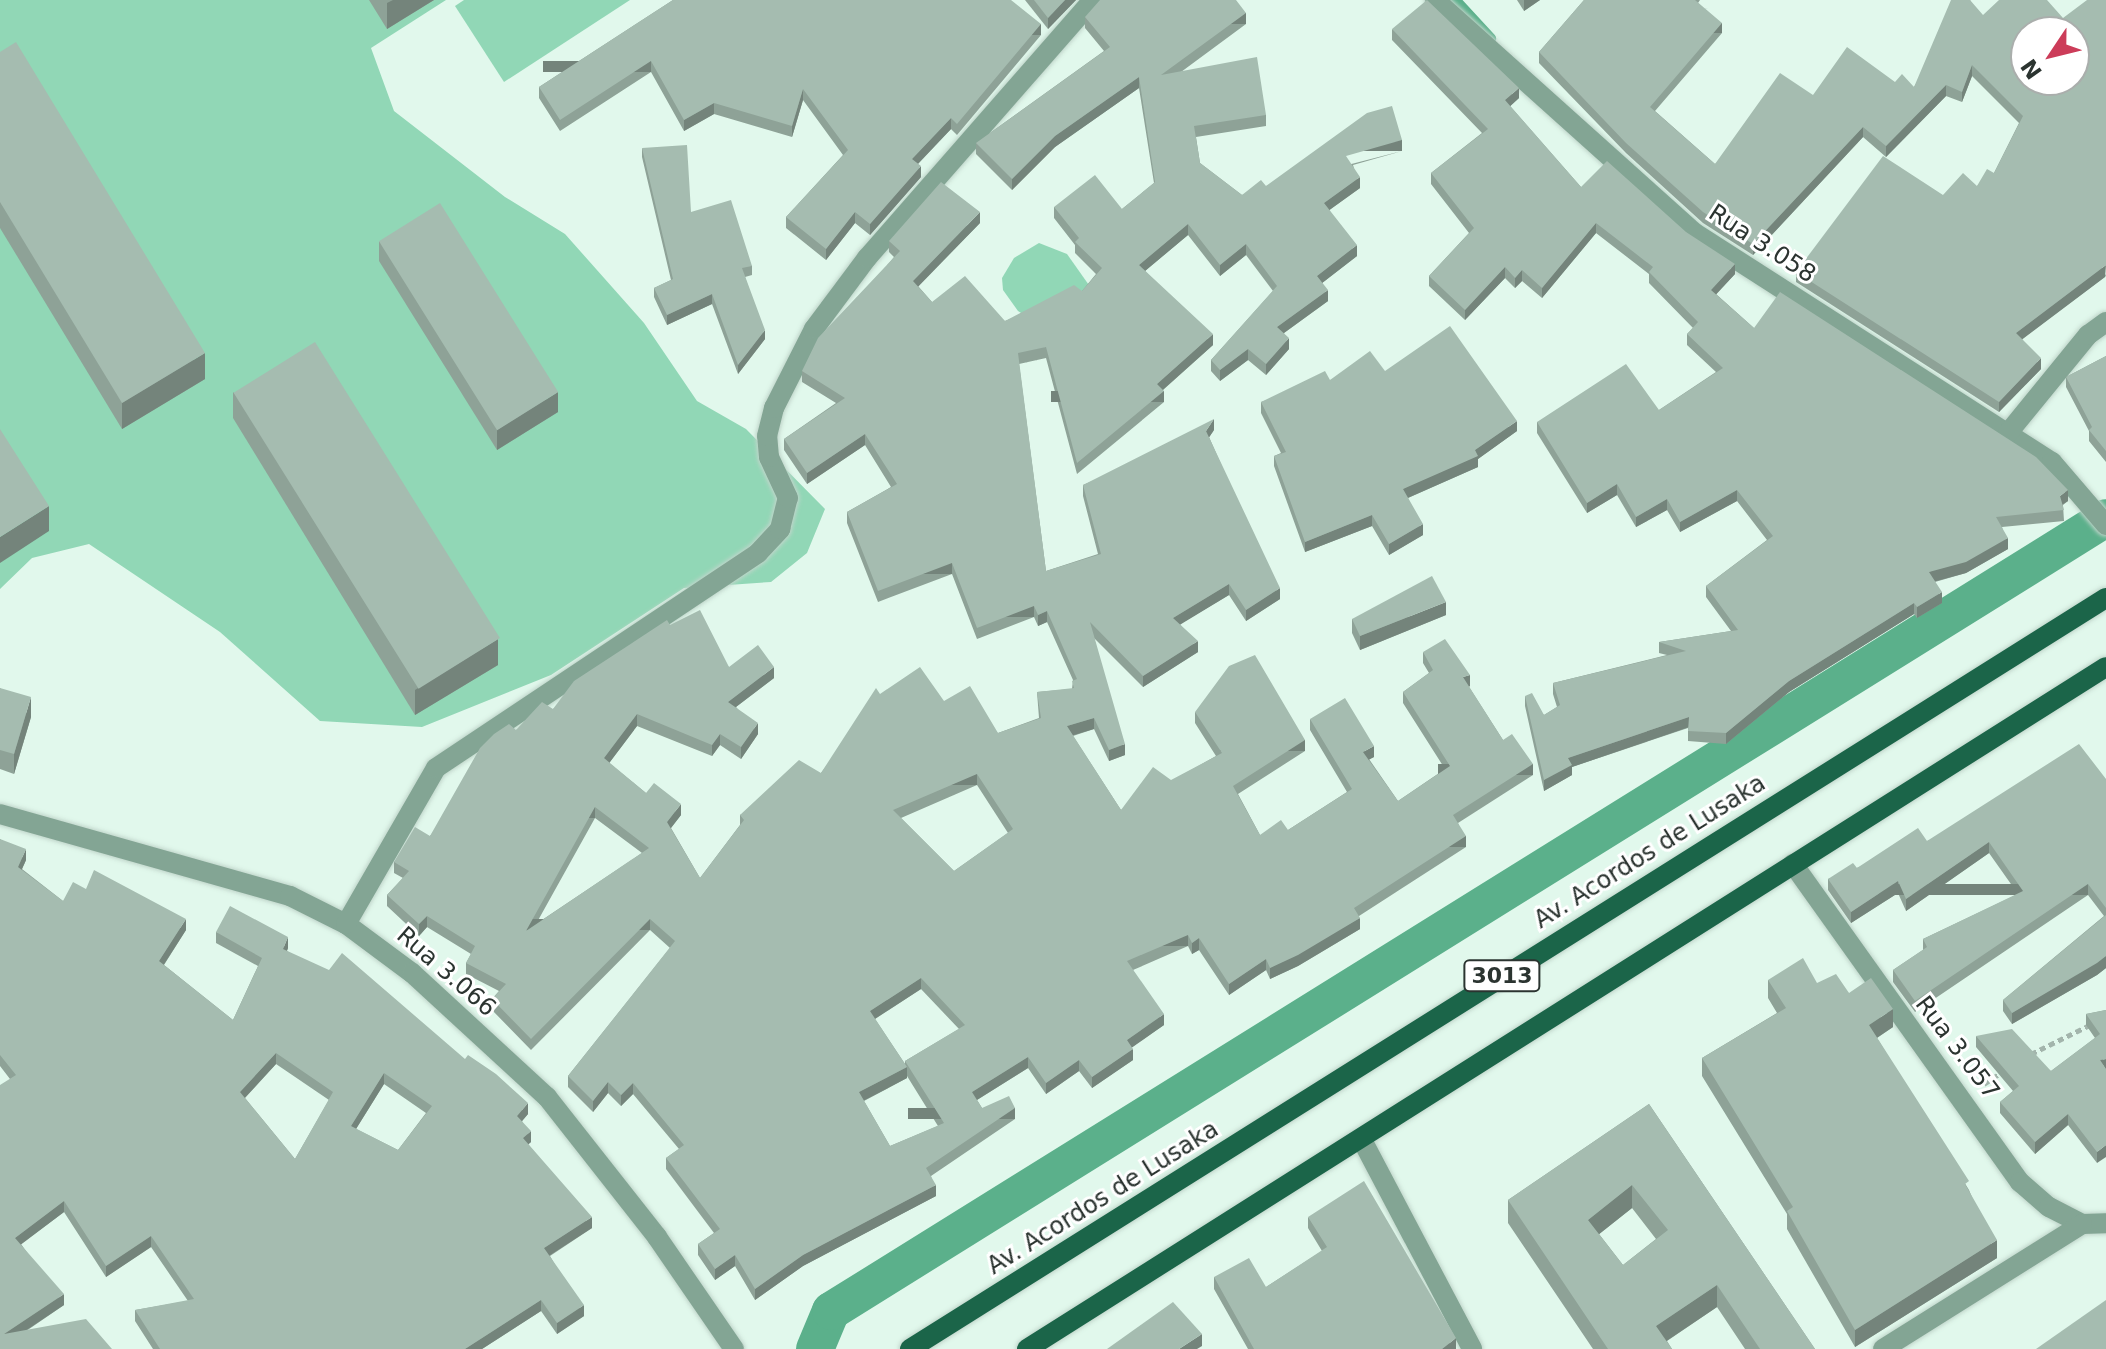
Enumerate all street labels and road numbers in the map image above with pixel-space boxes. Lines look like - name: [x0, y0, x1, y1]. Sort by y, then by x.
- street label: Rua 3.058: [1703, 199, 1821, 289]
- street label: Av. Acordos de Lusaka: [1529, 769, 1771, 935]
- street label: Rua 3.066: [391, 921, 501, 1023]
- road number: 3013: [1462, 958, 1542, 994]
- street label: Rua 3.057: [1909, 991, 2005, 1105]
- street label: Av. Acordos de Lusaka: [982, 1115, 1224, 1281]

